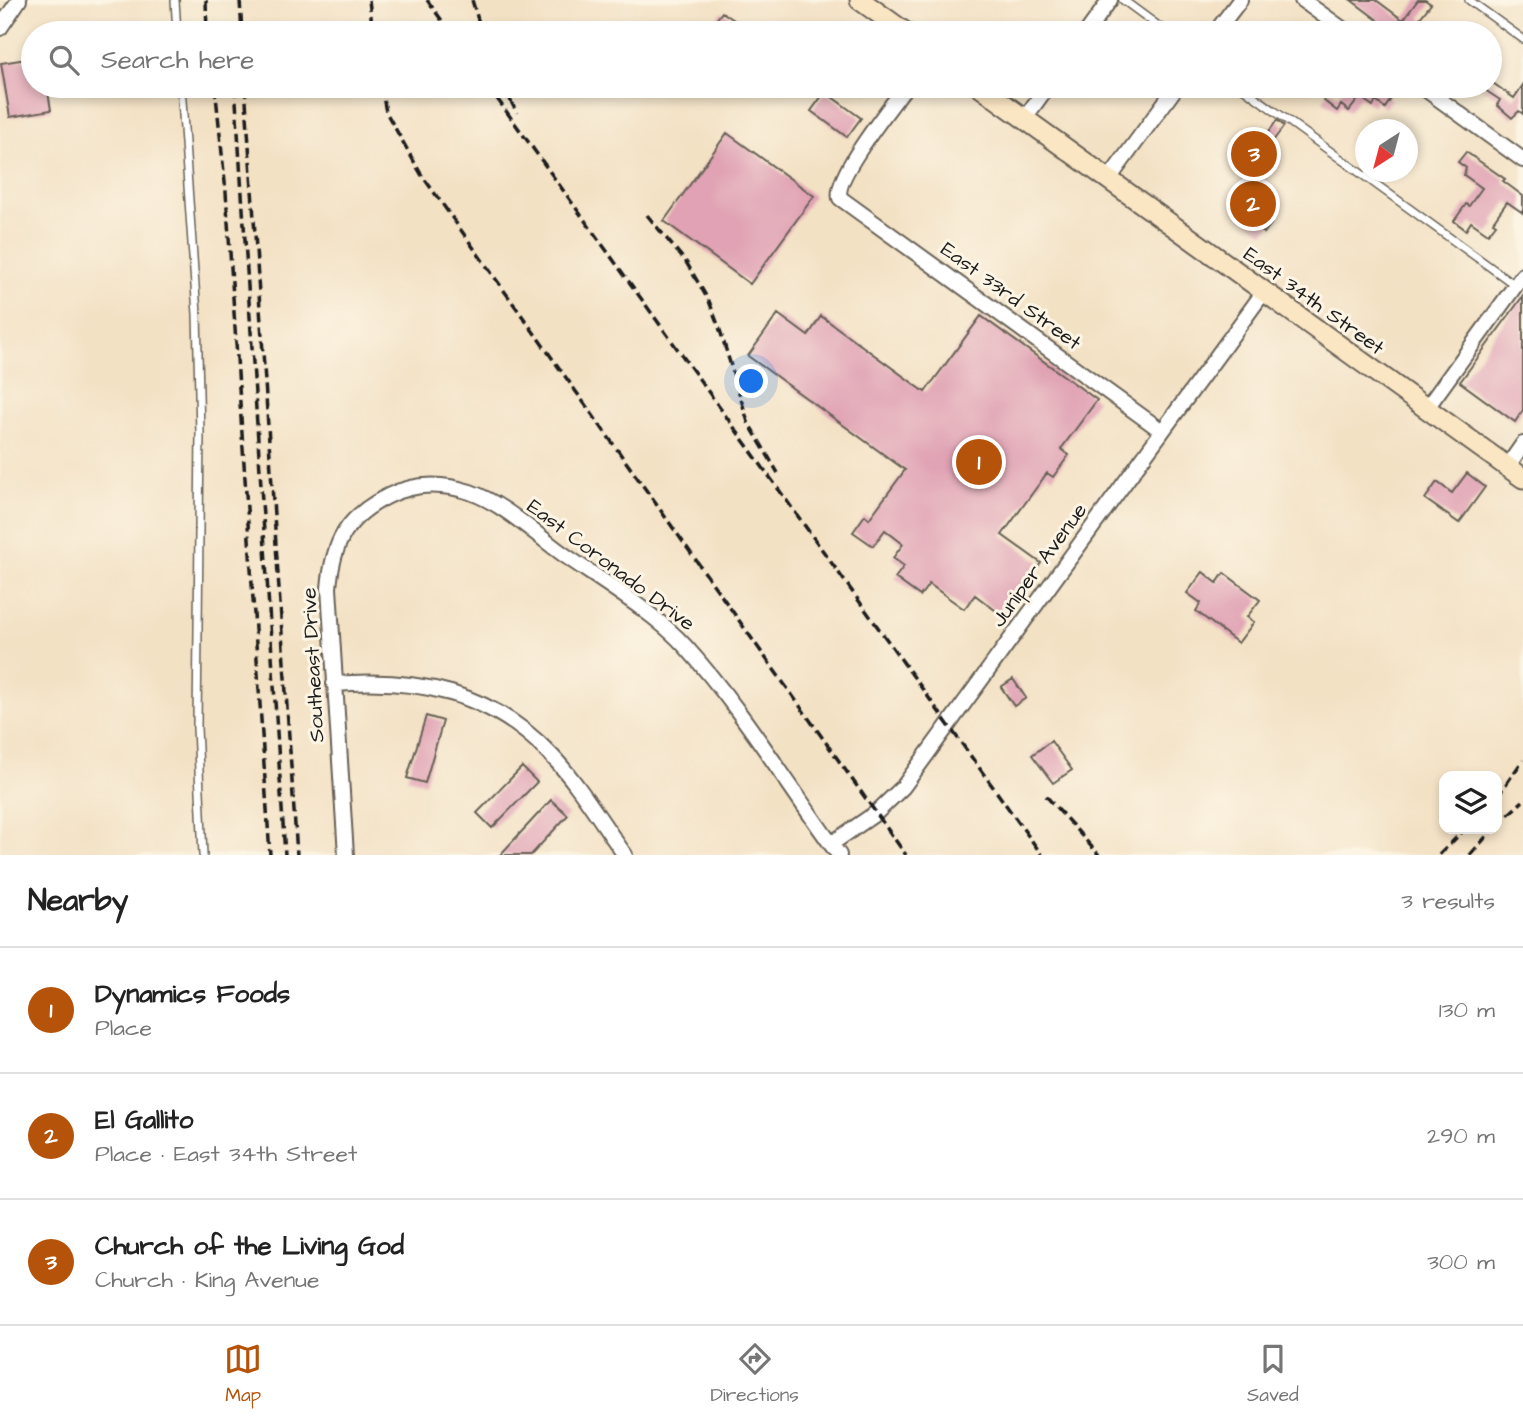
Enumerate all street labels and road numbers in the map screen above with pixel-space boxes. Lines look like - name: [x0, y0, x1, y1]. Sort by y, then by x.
- street label: East 33rd Street: [935, 235, 1088, 357]
- street label: East 34th Street: [1238, 240, 1391, 362]
- street label: East Coronado Drive: [521, 492, 701, 638]
- street label: Juniper Avenue: [984, 497, 1095, 633]
- street label: Southeast Drive: [294, 587, 332, 743]

